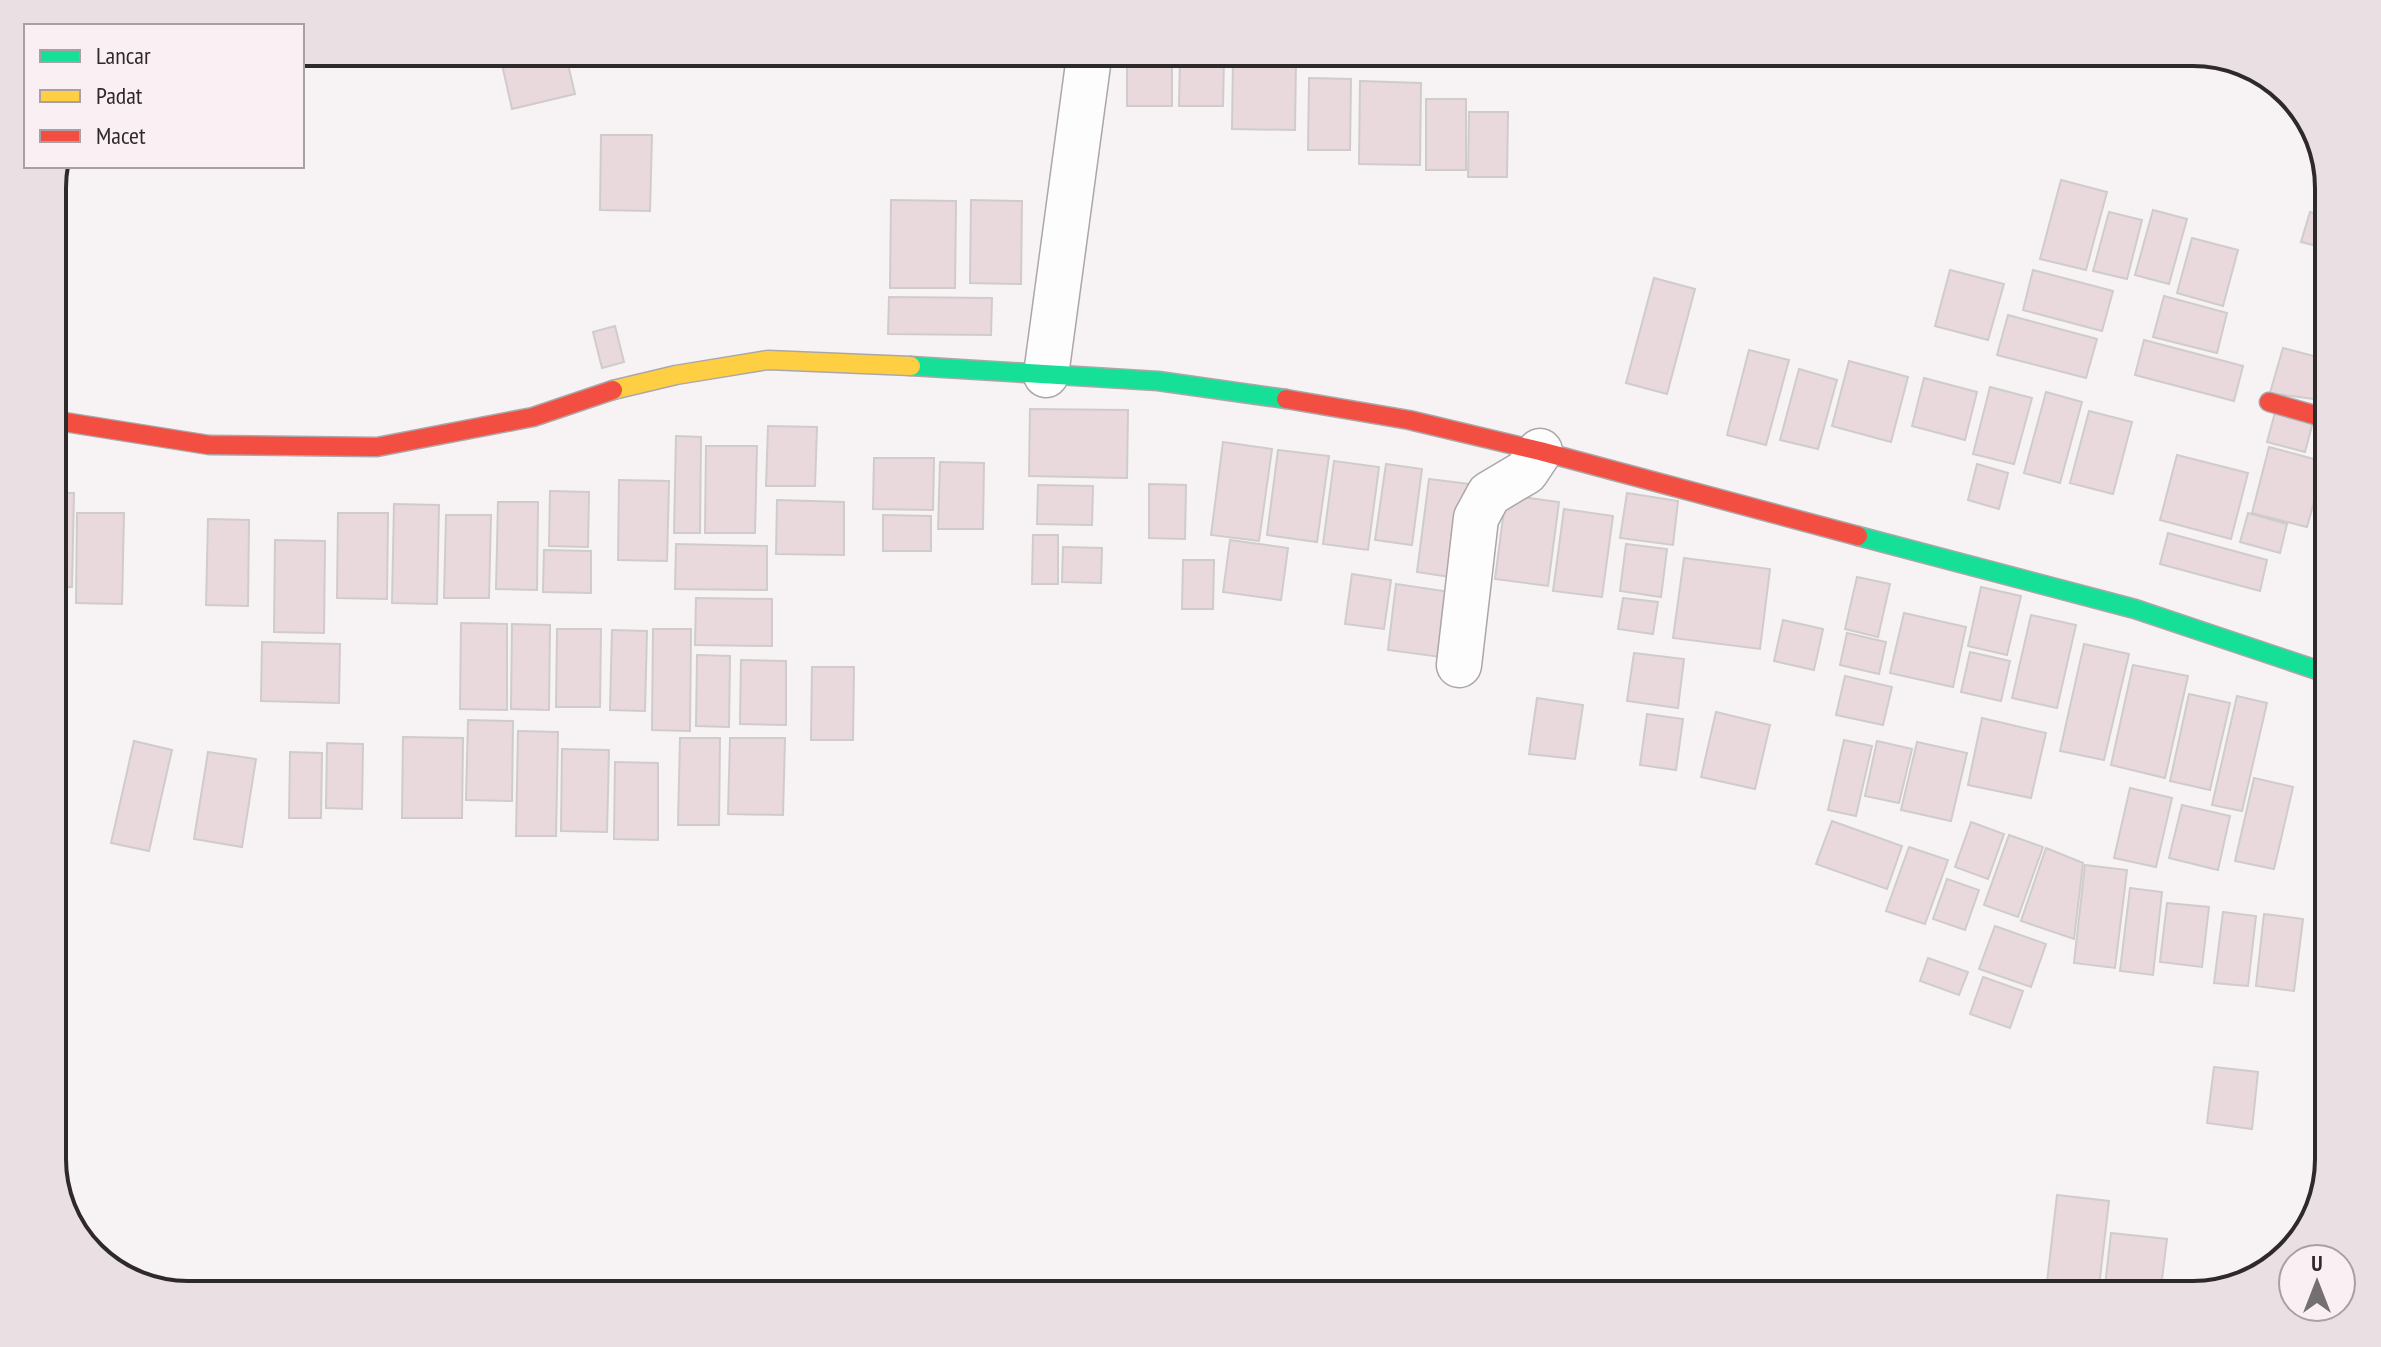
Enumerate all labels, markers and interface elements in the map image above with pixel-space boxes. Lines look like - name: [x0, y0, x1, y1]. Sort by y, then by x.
- legend: [24, 24, 304, 168]
- text: Lancar: [96, 40, 151, 71]
- text: Padat: [96, 80, 143, 111]
- text: Macet: [96, 120, 146, 151]
- north arrow: [2277, 1243, 2357, 1323]
- text: U: [2311, 1249, 2323, 1277]

